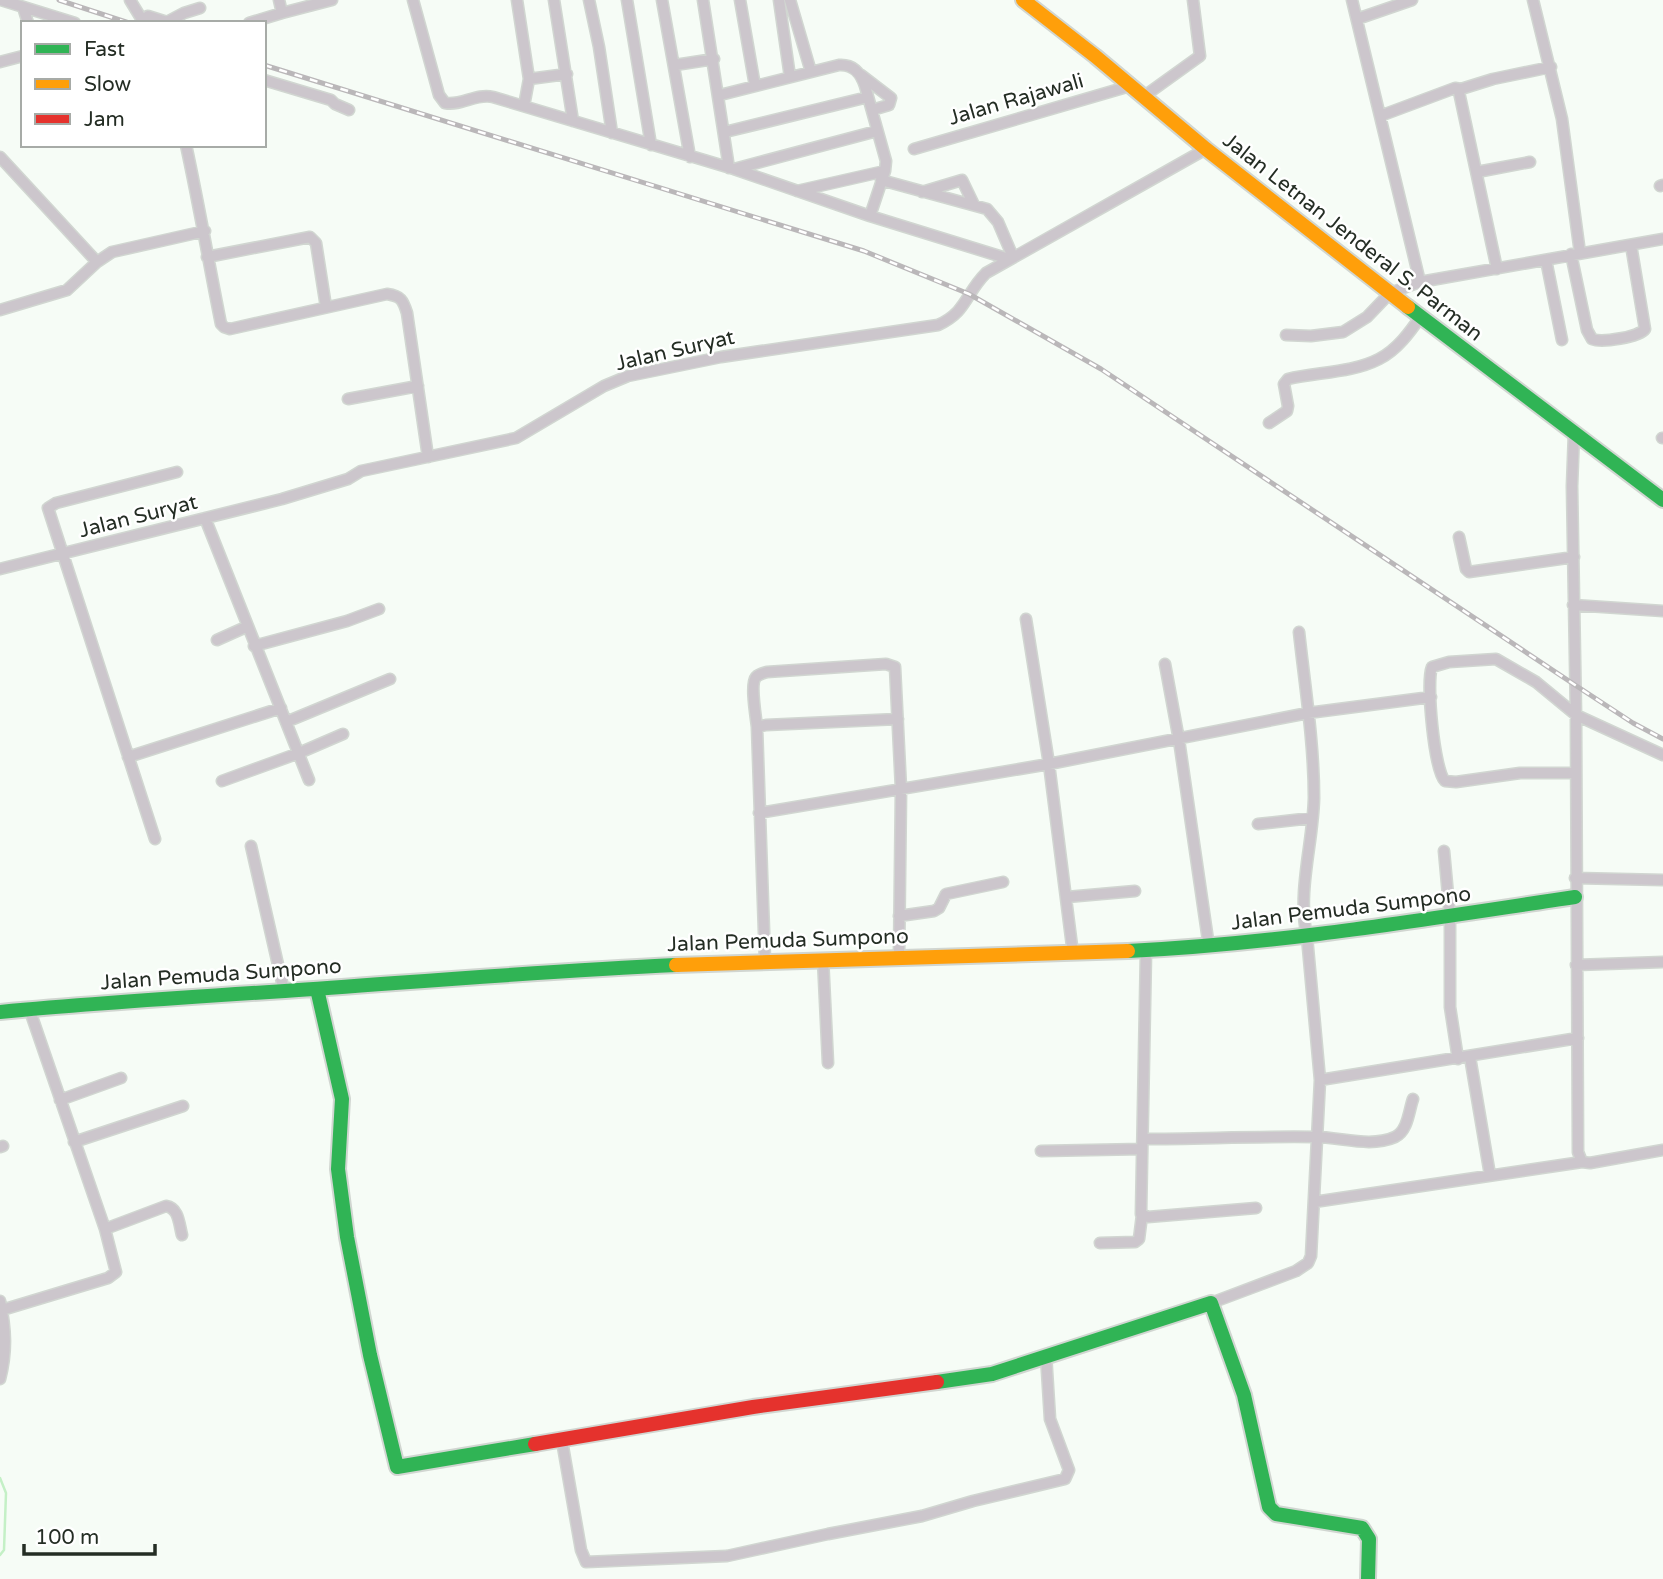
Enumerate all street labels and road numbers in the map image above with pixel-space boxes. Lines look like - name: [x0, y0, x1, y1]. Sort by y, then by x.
- street label: Jalan Rajawali: [946, 68, 1087, 131]
- street label: Jalan Letnan Jenderal S. Parman: [1218, 128, 1488, 347]
- street label: Jalan Suryat: [613, 325, 737, 376]
- street label: Jalan Suryat: [76, 490, 200, 543]
- street label: Jalan Pemuda Sumpono: [1230, 881, 1472, 936]
- street label: Jalan Pemuda Sumpono: [667, 924, 909, 957]
- street label: Jalan Pemuda Sumpono: [100, 954, 342, 995]

